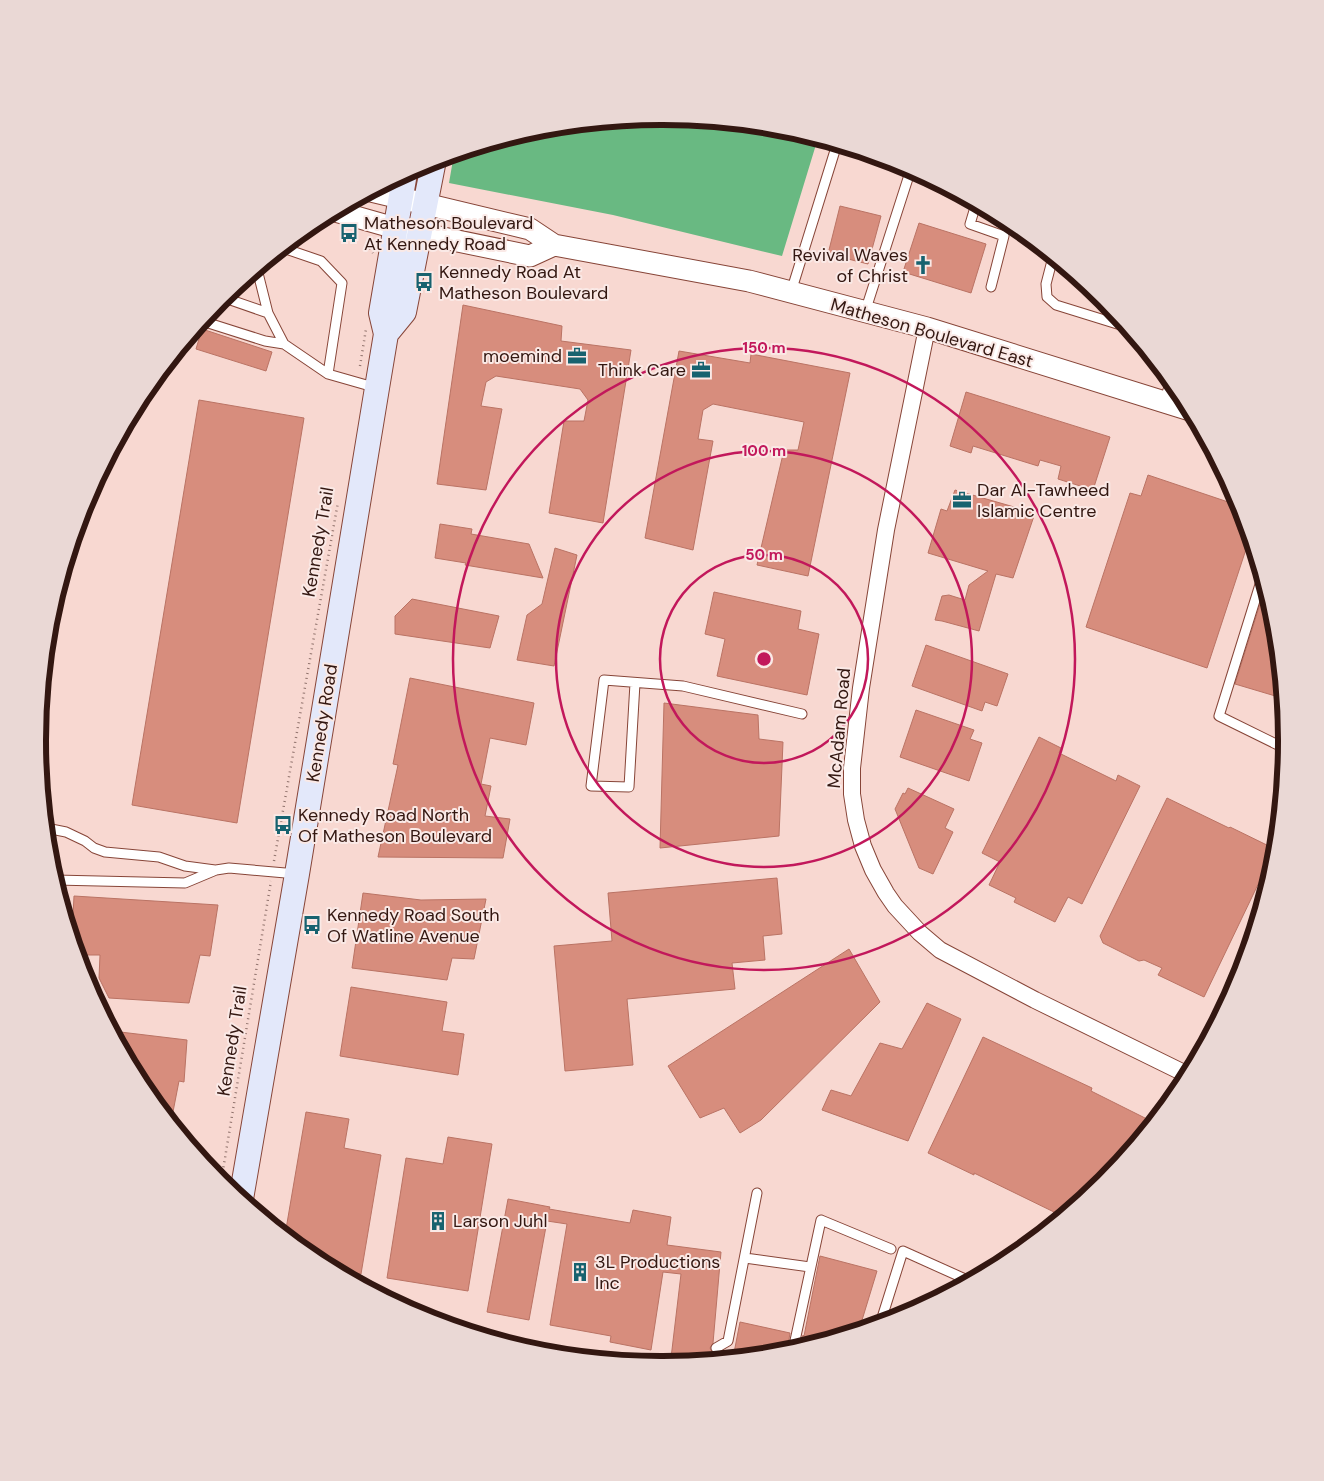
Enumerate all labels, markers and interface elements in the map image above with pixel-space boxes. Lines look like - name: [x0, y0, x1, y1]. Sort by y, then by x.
- place label: Matheson Boulevard At Kennedy Road: [364, 211, 533, 256]
- bus stop icon: Matheson Boulevard At Kennedy Road: [338, 222, 360, 244]
- place label: Revival Waves of Christ: [792, 243, 908, 288]
- church icon: Revival Waves of Christ: [912, 254, 934, 276]
- place label: Kennedy Road At Matheson Boulevard: [439, 260, 608, 305]
- bus stop icon: Kennedy Road At Matheson Boulevard: [413, 271, 435, 293]
- street label: Matheson Boulevard East: [828, 293, 1036, 373]
- text: 150 m: [743, 338, 786, 358]
- place label: moemind: [483, 344, 562, 368]
- office icon: moemind: [566, 345, 588, 367]
- place label: Think Care: [598, 358, 686, 382]
- office icon: Think Care: [690, 359, 712, 381]
- text: 100 m: [742, 441, 786, 461]
- place label: Dar Al-Tawheed Islamic Centre: [977, 478, 1110, 523]
- street label: Kennedy Trail: [297, 485, 339, 599]
- office icon: Dar Al-Tawheed Islamic Centre: [951, 489, 973, 511]
- text: 50 m: [745, 545, 783, 565]
- centre of rings: [755, 650, 773, 668]
- street label: Kennedy Road: [301, 662, 343, 784]
- street label: McAdam Road: [822, 667, 856, 789]
- place label: Kennedy Road North Of Matheson Boulevard: [298, 803, 492, 848]
- bus stop icon: Kennedy Road North Of Matheson Boulevard: [272, 814, 294, 836]
- place label: Kennedy Road South Of Watline Avenue: [327, 903, 500, 948]
- bus stop icon: Kennedy Road South Of Watline Avenue: [301, 914, 323, 936]
- street label: Kennedy Trail: [211, 984, 253, 1098]
- place label: Larson Juhl: [453, 1209, 547, 1233]
- building icon: Larson Juhl: [427, 1210, 449, 1232]
- place label: 3L Productions Inc: [595, 1250, 720, 1295]
- building icon: 3L Productions Inc: [569, 1261, 591, 1283]

